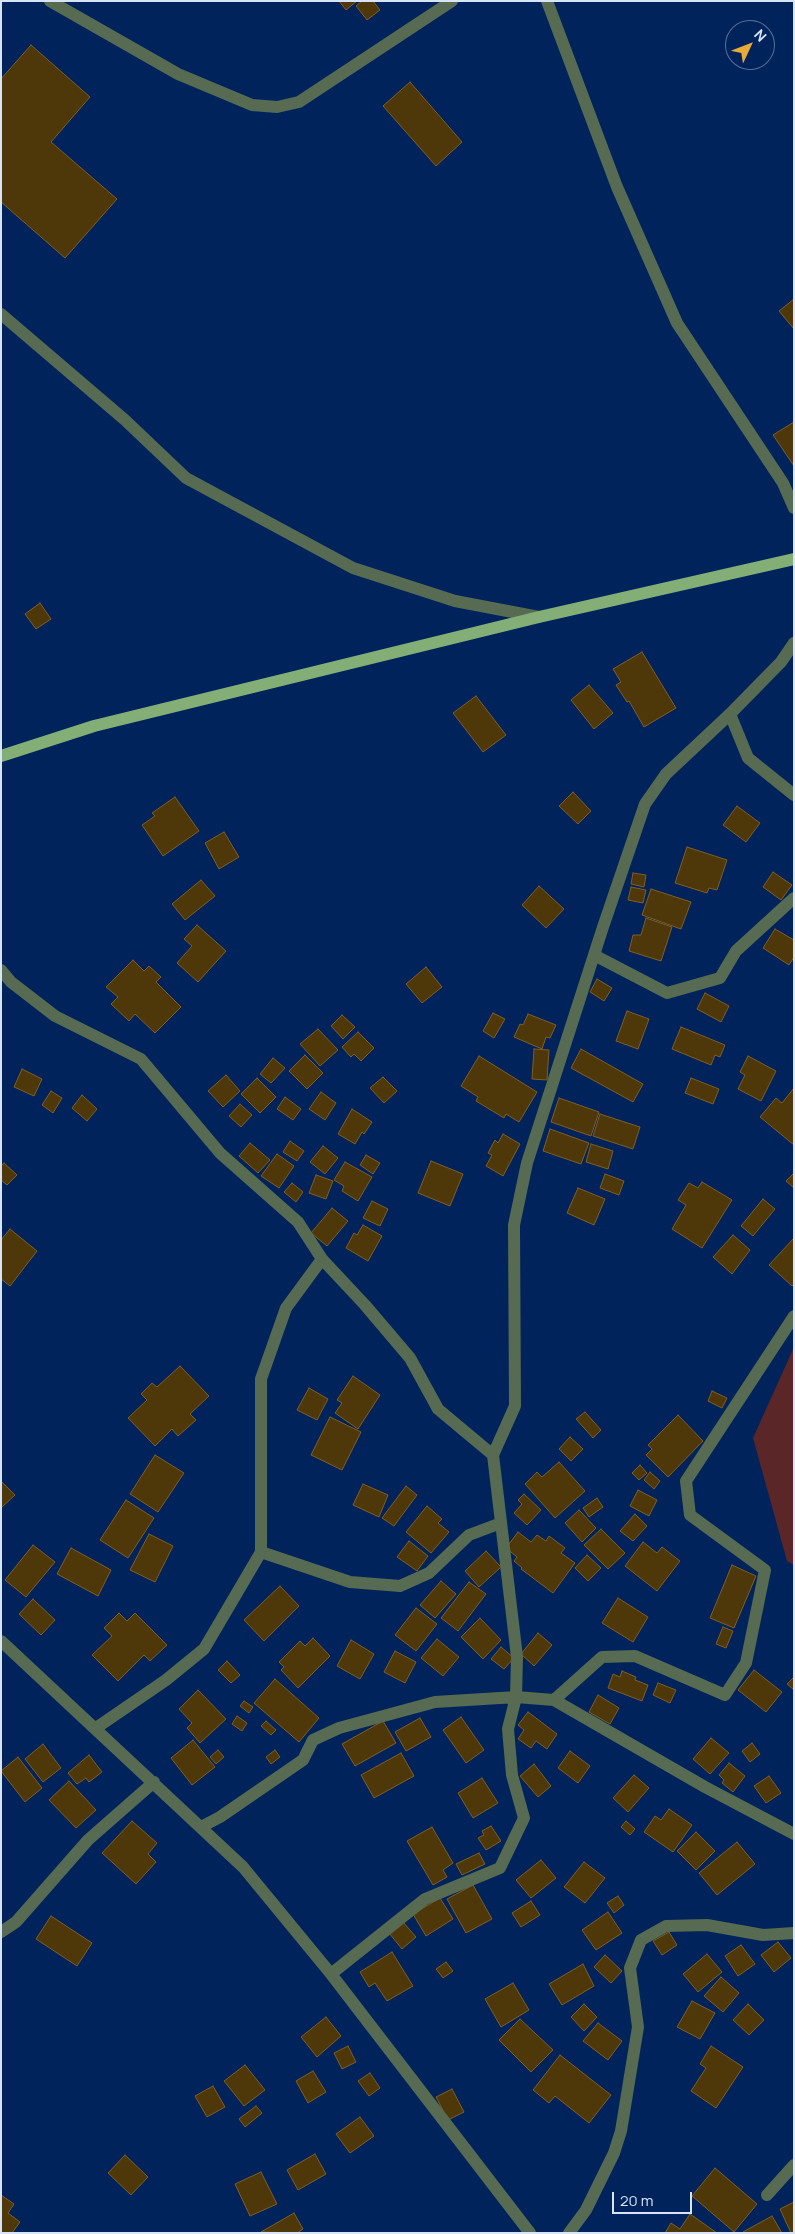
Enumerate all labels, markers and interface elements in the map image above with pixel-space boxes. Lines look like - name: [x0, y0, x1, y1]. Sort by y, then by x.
- north arrow: [725, 20, 775, 70]
- text: N: [750, 25, 771, 45]
- scale bar: [615, 2182, 695, 2214]
- text: 20 m: [620, 2190, 653, 2211]

